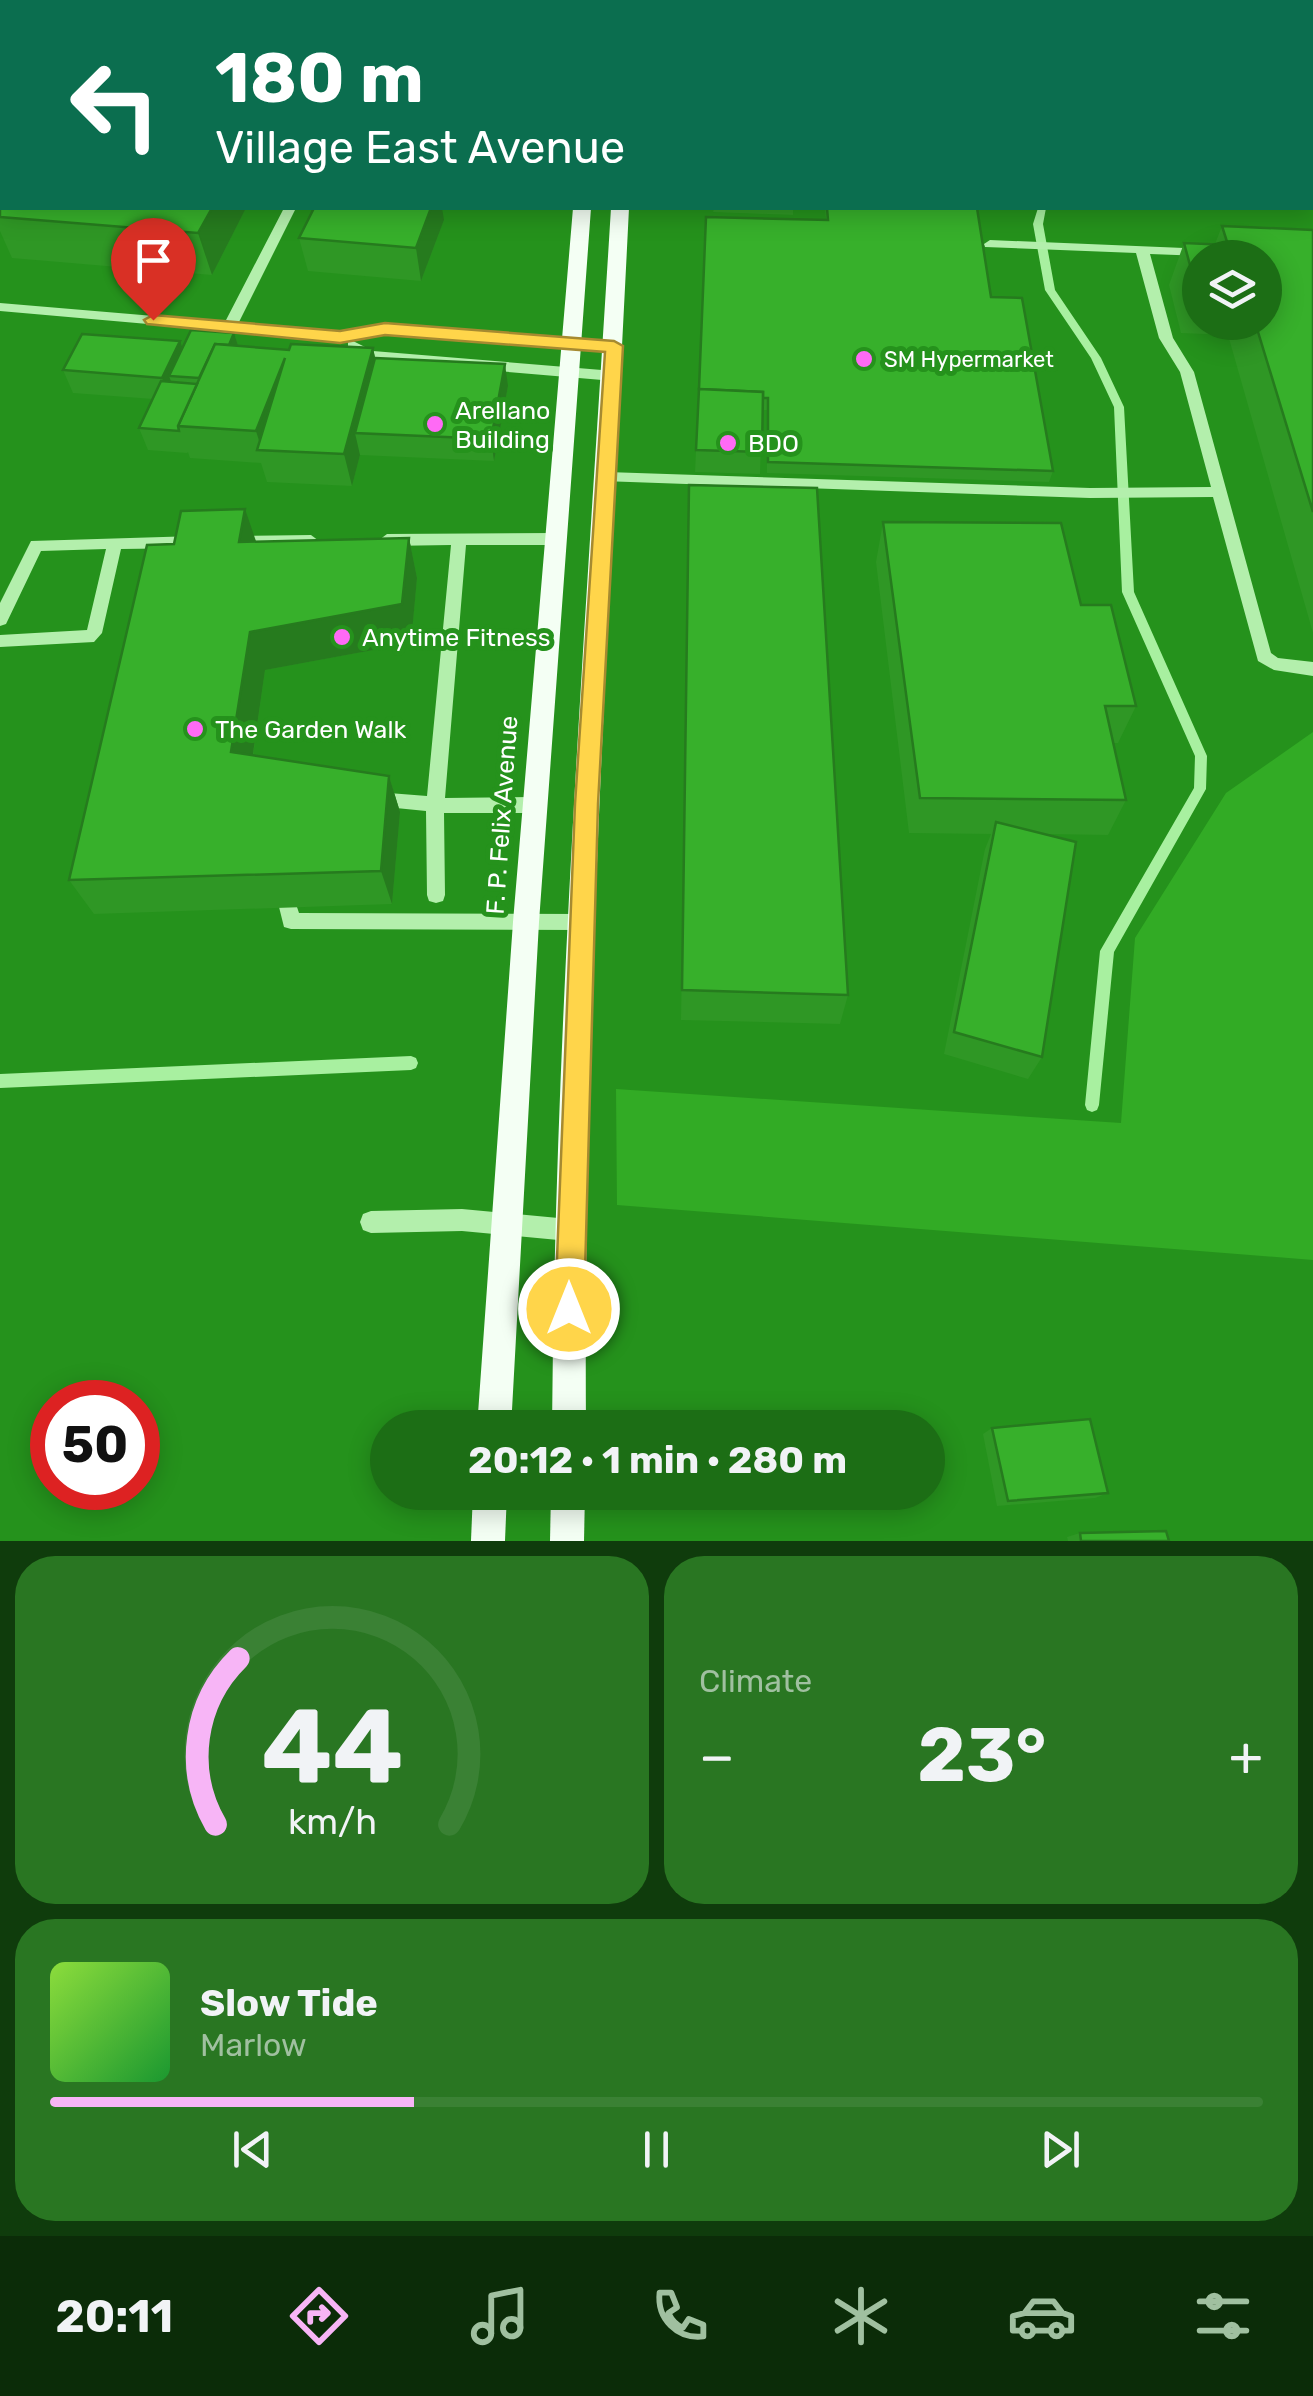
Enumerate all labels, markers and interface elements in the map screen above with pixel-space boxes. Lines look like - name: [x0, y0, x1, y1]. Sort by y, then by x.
- text: 180 m: [215, 37, 424, 120]
- icon: left: [50, 40, 180, 170]
- text: Village East Avenue: [215, 121, 625, 174]
- pin: [111, 218, 196, 321]
- icon: arrive: [126, 233, 181, 288]
- map controls: [1182, 240, 1282, 340]
- button: layers: [1182, 240, 1282, 340]
- place label: SM Hypermarket: [884, 346, 1054, 373]
- marker: SM Hypermarket: [853, 348, 875, 370]
- place label: Arellano Building: [455, 396, 550, 454]
- marker: Arellano Building: [424, 413, 446, 435]
- place label: BDO: [748, 429, 799, 458]
- marker: BDO: [717, 432, 739, 454]
- place label: Anytime Fitness: [362, 623, 551, 652]
- marker: Anytime Fitness: [331, 626, 353, 648]
- place label: The Garden Walk: [215, 715, 406, 744]
- street label: F. P. Felix Avenue: [481, 715, 523, 915]
- marker: The Garden Walk: [184, 718, 206, 740]
- position arrow: [517, 1257, 621, 1361]
- speed limit sign: 50: [30, 1380, 160, 1510]
- text: 20:12 · 1 min · 280 m: [468, 1437, 847, 1483]
- text: Climate: [699, 1662, 812, 1700]
- text: 44: [261, 1685, 403, 1808]
- text: 23°: [917, 1711, 1046, 1800]
- text: −: [699, 1724, 735, 1789]
- text: +: [1229, 1724, 1263, 1789]
- text: km/h: [287, 1801, 377, 1843]
- text: Slow Tide: [200, 1980, 378, 2026]
- text: Marlow: [200, 2026, 307, 2064]
- icon: previous: [225, 2122, 280, 2177]
- icon: pause: [629, 2122, 684, 2177]
- icon: next: [1033, 2122, 1088, 2177]
- icon: directions: [284, 2281, 354, 2351]
- icon: music: [465, 2281, 535, 2351]
- icon: phone: [645, 2281, 715, 2351]
- icon: climate: [826, 2281, 896, 2351]
- icon: car: [1007, 2281, 1077, 2351]
- icon: filters: [1188, 2281, 1258, 2351]
- text: 20:11: [55, 2290, 173, 2343]

